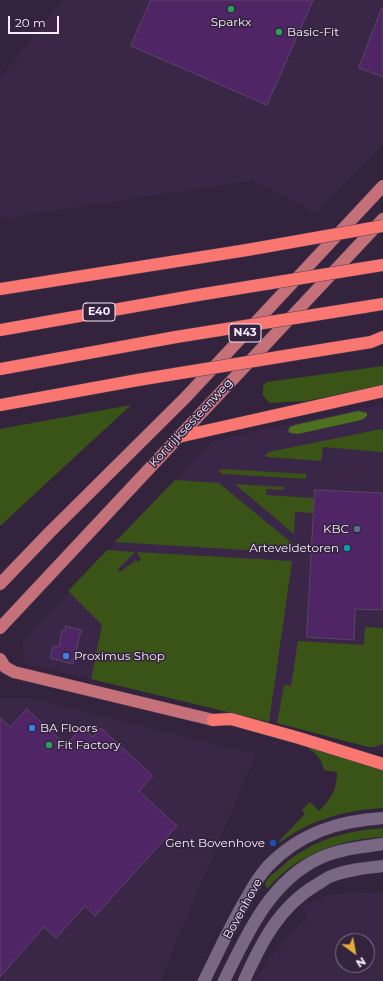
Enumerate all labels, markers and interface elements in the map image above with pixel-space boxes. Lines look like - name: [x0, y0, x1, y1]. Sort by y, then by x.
- marker: Sparkx: [226, 4, 236, 14]
- scale bar: [10, 8, 61, 34]
- text: 20 m: [15, 15, 46, 30]
- place label: Sparkx: [211, 15, 251, 29]
- place label: Basic-Fit: [287, 25, 339, 39]
- marker: Basic-Fit: [274, 27, 284, 37]
- road number: E40: [83, 303, 115, 321]
- road number: N43: [229, 324, 261, 342]
- street label: Kortrijksesteenweg: [146, 376, 236, 470]
- place label: KBC: [323, 522, 349, 536]
- marker: KBC: [352, 524, 362, 534]
- place label: Arteveldetoren: [249, 541, 339, 555]
- marker: Arteveldetoren: [342, 543, 352, 553]
- place label: Proximus Shop: [74, 649, 165, 663]
- marker: Proximus Shop: [61, 651, 71, 661]
- place label: BA Floors: [40, 721, 97, 735]
- marker: BA Floors: [27, 723, 37, 733]
- place label: Fit Factory: [57, 738, 120, 752]
- marker: Fit Factory: [44, 740, 54, 750]
- place label: Gent Bovenhove: [165, 836, 265, 850]
- marker: Gent Bovenhove: [268, 838, 278, 848]
- street label: Bovenhove: [220, 876, 266, 942]
- north arrow: [335, 933, 375, 973]
- text: N: [353, 954, 368, 971]

